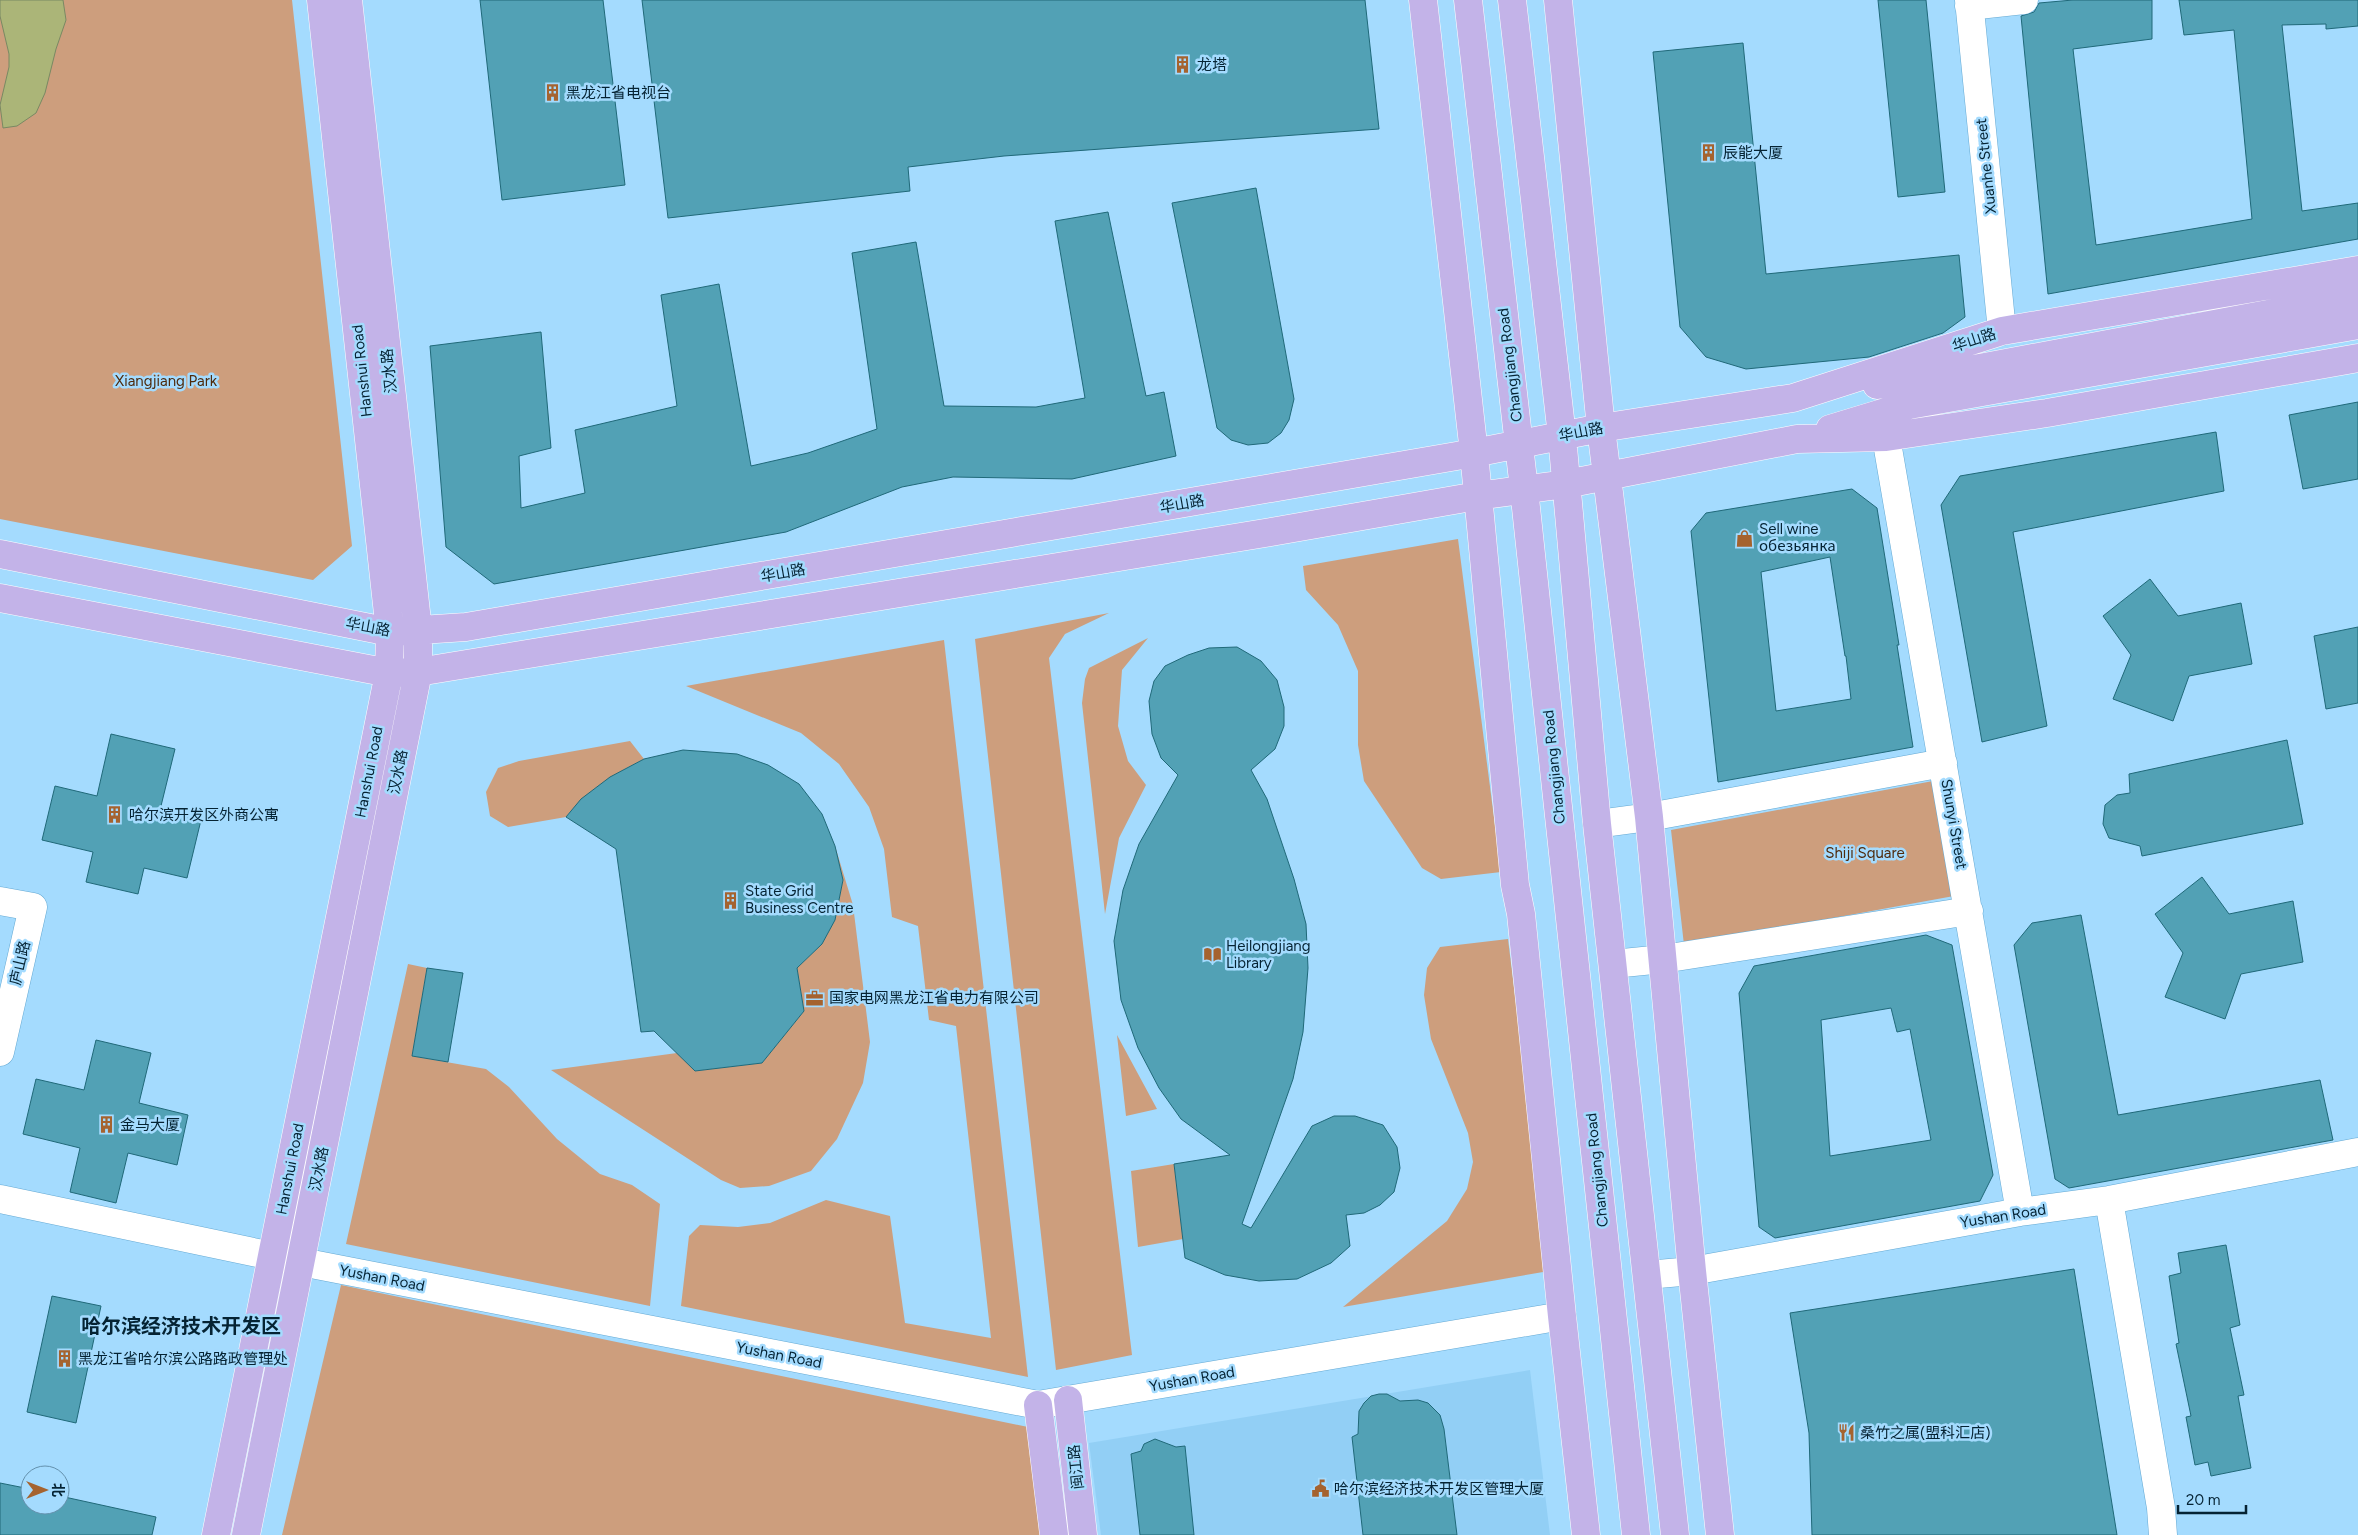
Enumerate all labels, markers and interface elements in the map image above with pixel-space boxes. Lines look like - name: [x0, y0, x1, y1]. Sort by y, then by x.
- building icon: 龙塔: [1173, 55, 1193, 75]
- place label: 龙塔: [1197, 56, 1227, 74]
- building icon: 黑龙江省电视台: [542, 83, 562, 103]
- place label: 黑龙江省电视台: [566, 84, 671, 102]
- street label: Xuanhe Street: [1972, 117, 2000, 215]
- building icon: 辰能大厦: [1699, 143, 1719, 163]
- place label: 辰能大厦: [1723, 144, 1783, 162]
- street label: Changjiang Road: [1494, 307, 1526, 423]
- street label: Hanshui Road: [348, 324, 376, 418]
- street label: 华山路: [1950, 324, 1998, 356]
- street label: 汉水路: [378, 348, 400, 394]
- park label: Xiangjiang Park: [115, 372, 218, 390]
- street label: 华山路: [1557, 419, 1605, 445]
- street label: 华山路: [1158, 491, 1206, 517]
- place label: Sell wine обезьянка: [1759, 520, 1836, 555]
- shop icon: Sell wine обезьянка: [1735, 528, 1755, 548]
- street label: 华山路: [759, 560, 807, 586]
- street label: 华山路: [344, 614, 392, 640]
- street label: Changjiang Road: [1539, 709, 1569, 825]
- street label: Hanshui Road: [351, 725, 387, 819]
- street label: 汉水路: [385, 748, 411, 796]
- street label: Shunyi Street: [1937, 777, 1971, 871]
- building icon: 哈尔滨开发区外商公寓: [105, 805, 125, 825]
- place label: 哈尔滨开发区外商公寓: [129, 806, 279, 824]
- park label: Shiji Square: [1825, 844, 1905, 862]
- place label: State Grid Business Centre: [745, 882, 854, 917]
- building icon: State Grid Business Centre: [721, 890, 741, 910]
- place label: Heilongjiang Library: [1226, 937, 1310, 972]
- street label: 庐山路: [6, 939, 34, 987]
- library icon: Heilongjiang Library: [1202, 945, 1222, 965]
- office icon: 国家电网黑龙江省电力有限公司: [805, 988, 825, 1008]
- place label: 国家电网黑龙江省电力有限公司: [829, 989, 1039, 1007]
- street label: Changjiang Road: [1582, 1112, 1612, 1228]
- building icon: 金马大厦: [96, 1115, 116, 1135]
- place label: 金马大厦: [120, 1116, 180, 1134]
- street label: Hanshui Road: [272, 1122, 308, 1216]
- street label: 汉水路: [306, 1145, 332, 1193]
- street label: Yushan Road: [1959, 1200, 2047, 1232]
- street label: Yushan Road: [338, 1261, 426, 1295]
- district label: 哈尔滨经济技术开发区: [81, 1314, 281, 1338]
- street label: Yushan Road: [735, 1338, 823, 1372]
- building icon: 黑龙江省哈尔滨公路路政管理处: [54, 1349, 74, 1369]
- place label: 黑龙江省哈尔滨公路路政管理处: [78, 1350, 288, 1368]
- street label: Yushan Road: [1148, 1363, 1236, 1395]
- restaurant icon: 桑竹之属(盟科汇店): [1836, 1423, 1856, 1443]
- place label: 桑竹之属(盟科汇店): [1860, 1424, 1991, 1442]
- street label: 闽江路: [1065, 1444, 1087, 1490]
- north arrow: [20, 1465, 70, 1515]
- public building icon: 哈尔滨经济技术开发区管理大厦: [1310, 1479, 1330, 1499]
- place label: 哈尔滨经济技术开发区管理大厦: [1334, 1480, 1544, 1498]
- scale bar: [2178, 1482, 2246, 1514]
- text: 北: [49, 1483, 66, 1497]
- text: 20 m: [2186, 1491, 2220, 1509]

